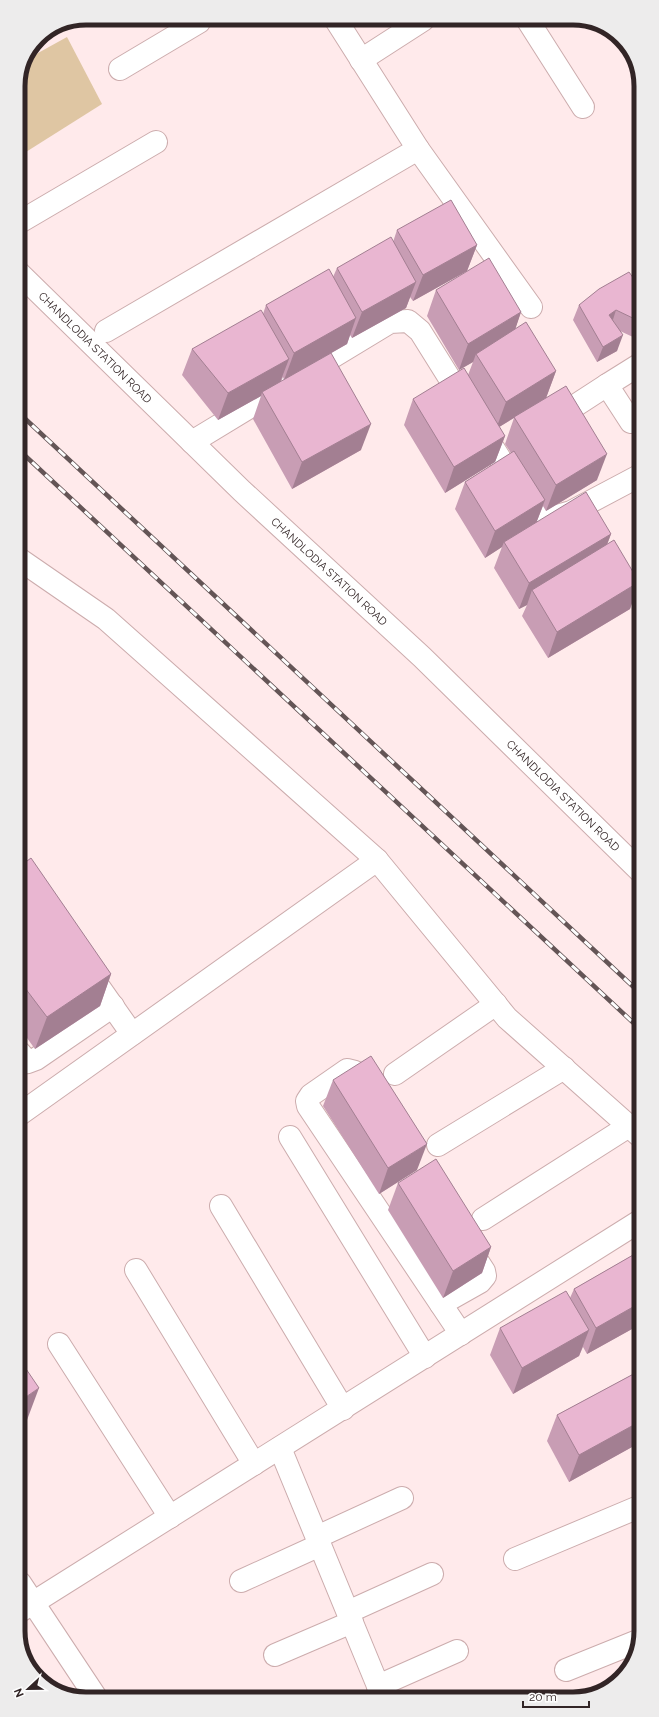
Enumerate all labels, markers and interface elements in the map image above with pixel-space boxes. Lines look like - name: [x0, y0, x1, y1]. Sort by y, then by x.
- street label: CHANDLODIA STATION ROAD: [36, 289, 155, 406]
- street label: CHANDLODIA STATION ROAD: [269, 515, 390, 628]
- street label: CHANDLODIA STATION ROAD: [504, 737, 623, 854]
- north arrow: [8, 1669, 48, 1709]
- scale bar: [523, 1683, 589, 1709]
- text: N: [12, 1686, 27, 1699]
- text: 20 m: [529, 1690, 557, 1704]

